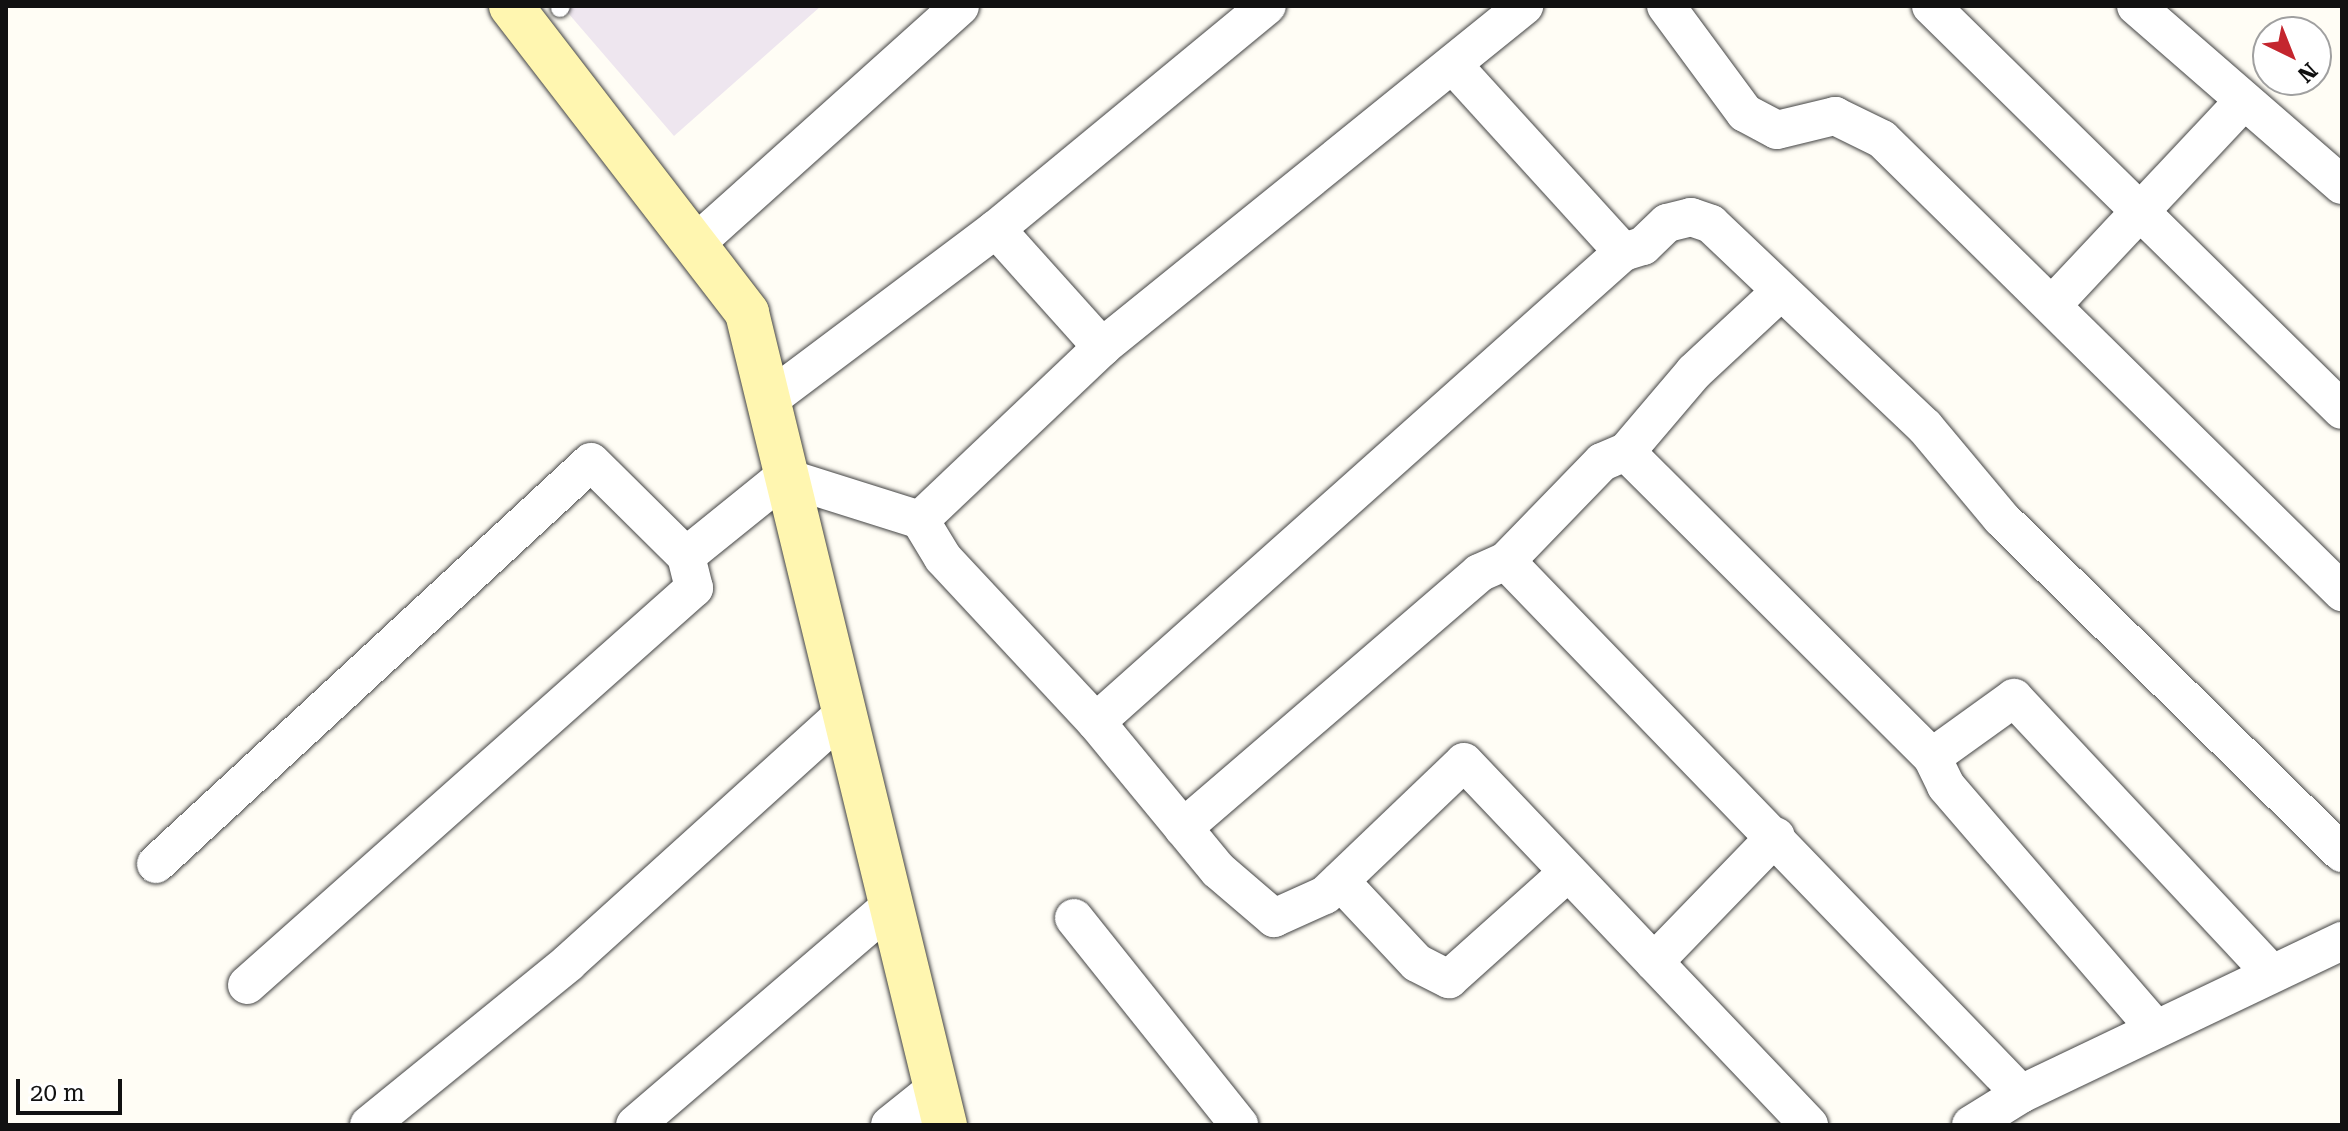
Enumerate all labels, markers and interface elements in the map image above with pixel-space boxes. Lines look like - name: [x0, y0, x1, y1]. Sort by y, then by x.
- north arrow: [2252, 16, 2332, 96]
- text: N: [2293, 58, 2322, 87]
- scale bar: [20, 1063, 126, 1113]
- text: 20 m: [30, 1079, 85, 1107]

